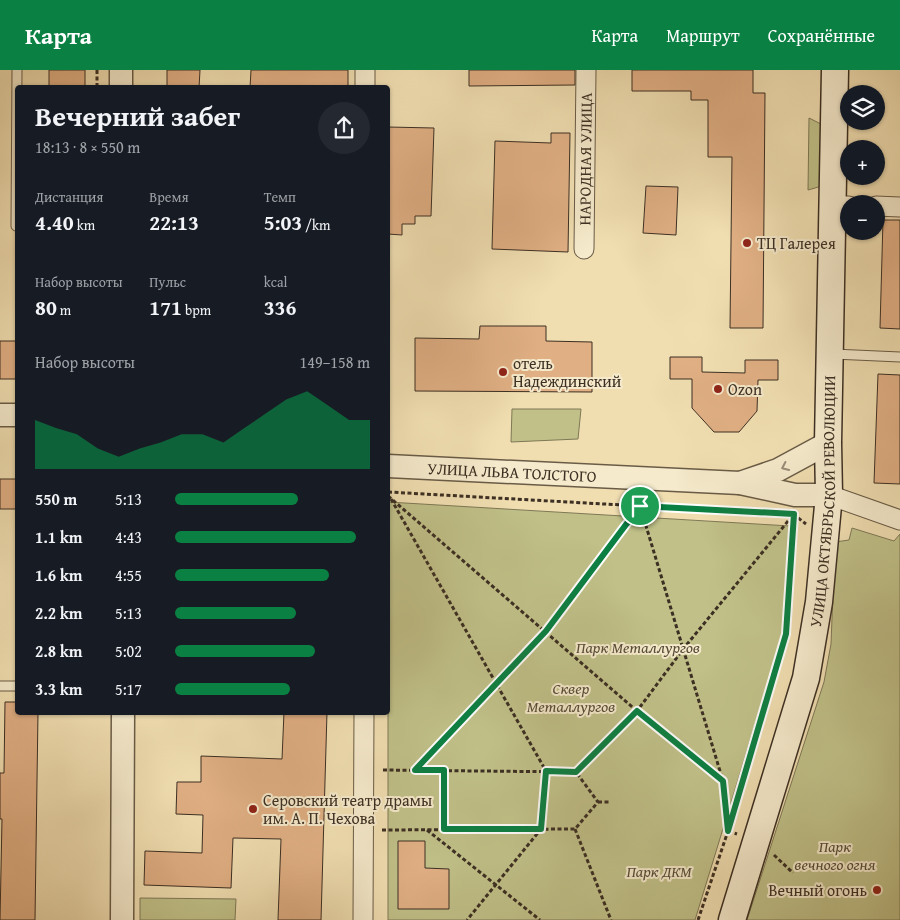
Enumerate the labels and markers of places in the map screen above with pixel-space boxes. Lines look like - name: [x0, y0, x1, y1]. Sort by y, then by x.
- place label: ТЦ Галерея: [757, 231, 836, 255]
- marker: ТЦ Галерея: [741, 237, 753, 249]
- place label: отель Надеждинский: [513, 351, 622, 393]
- marker: отель Надеждинский: [497, 366, 509, 378]
- place label: Ozon: [728, 377, 762, 401]
- marker: Ozon: [712, 383, 724, 395]
- pin: [619, 485, 661, 527]
- place label: Серовский театр драмы им. А. П. Чехова: [263, 788, 432, 830]
- marker: Серовский театр драмы им. А. П. Чехова: [247, 803, 259, 815]
- place label: Вечный огонь: [768, 878, 867, 902]
- marker: Вечный огонь: [871, 884, 883, 896]

